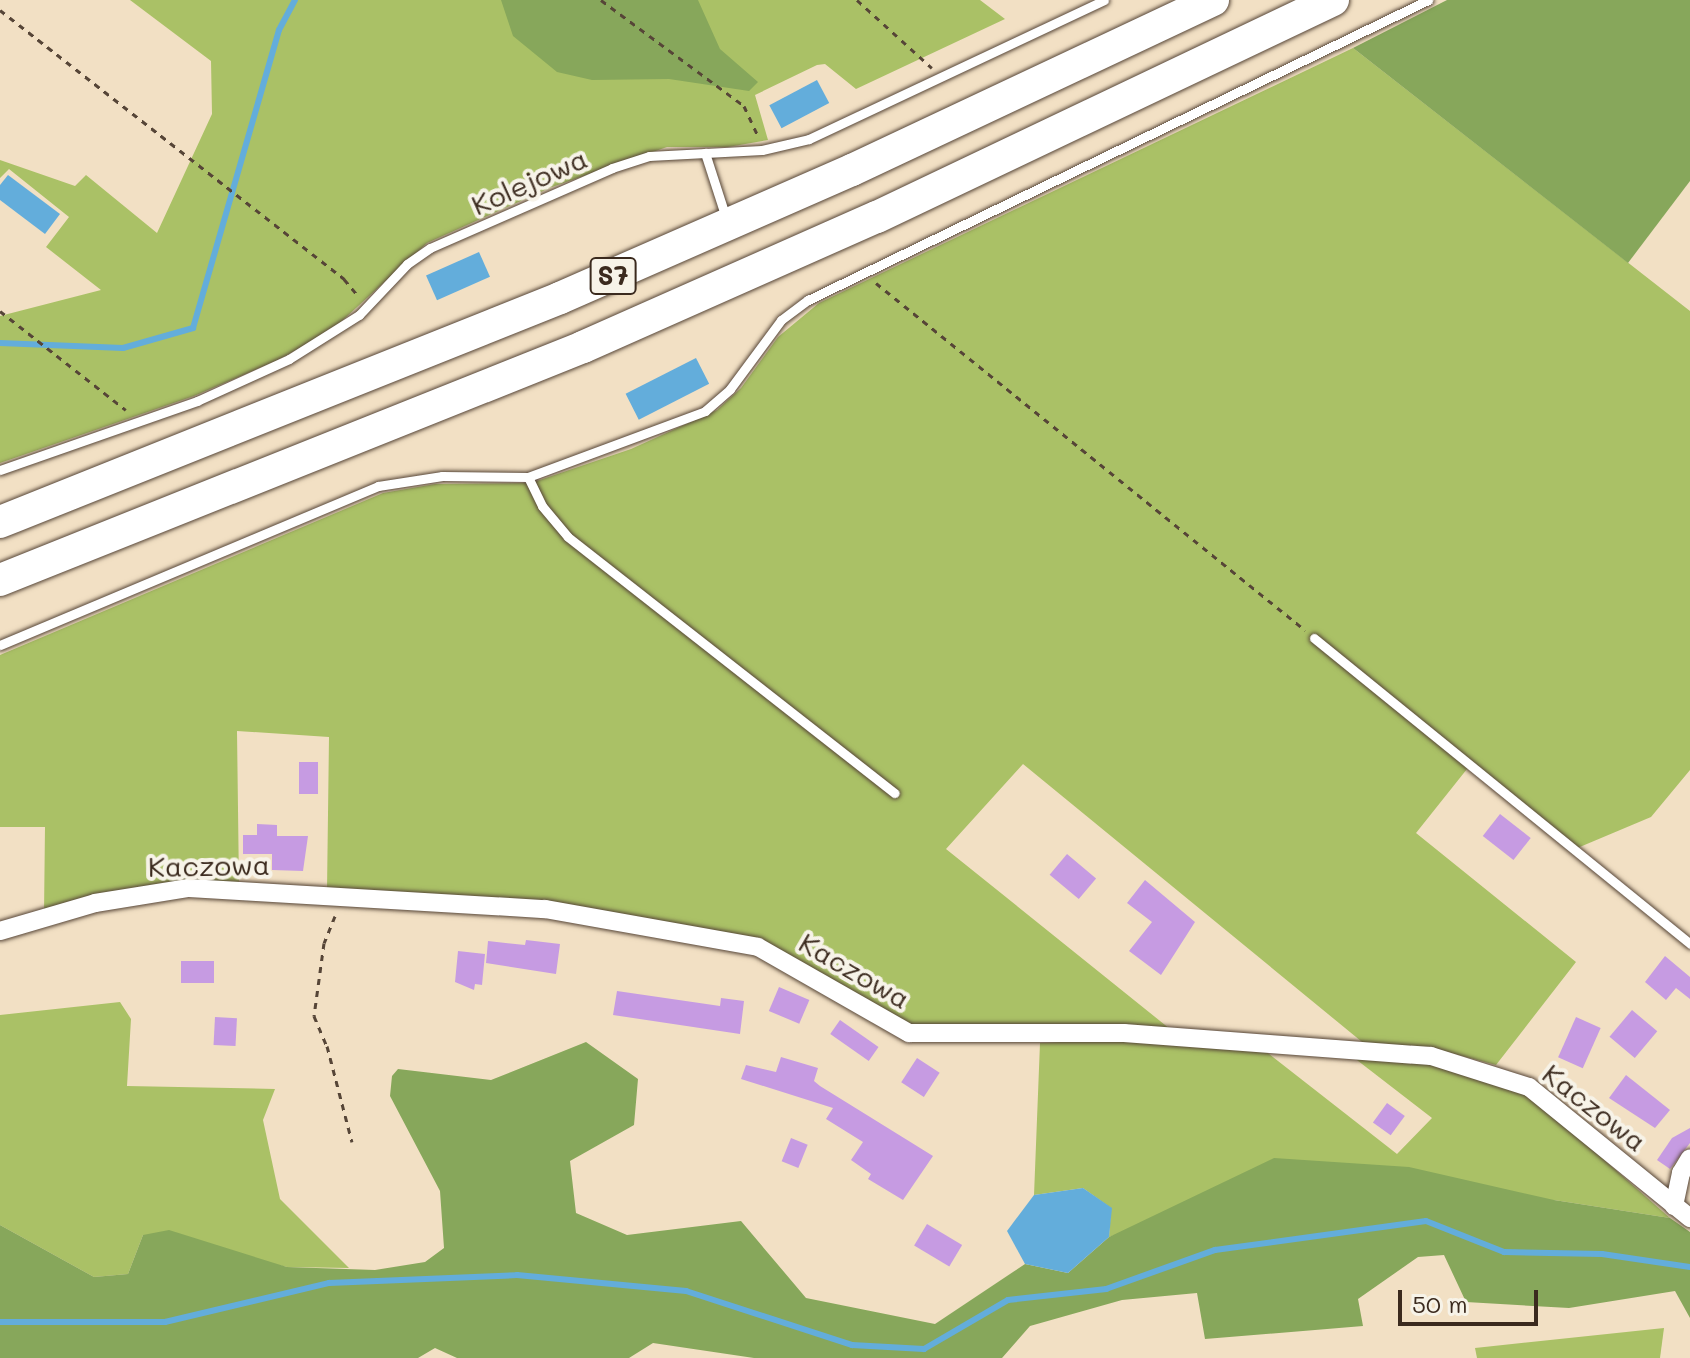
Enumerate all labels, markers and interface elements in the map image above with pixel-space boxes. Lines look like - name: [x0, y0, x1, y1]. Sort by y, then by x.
- street label: Kolejowa: [466, 141, 592, 221]
- road number: S7: [589, 254, 637, 298]
- street label: Kaczowa: [148, 847, 270, 883]
- street label: Kaczowa: [794, 925, 916, 1015]
- street label: Kaczowa: [1536, 1056, 1654, 1158]
- scale bar: [1402, 1274, 1542, 1324]
- text: 50 m: [1412, 1288, 1468, 1319]

